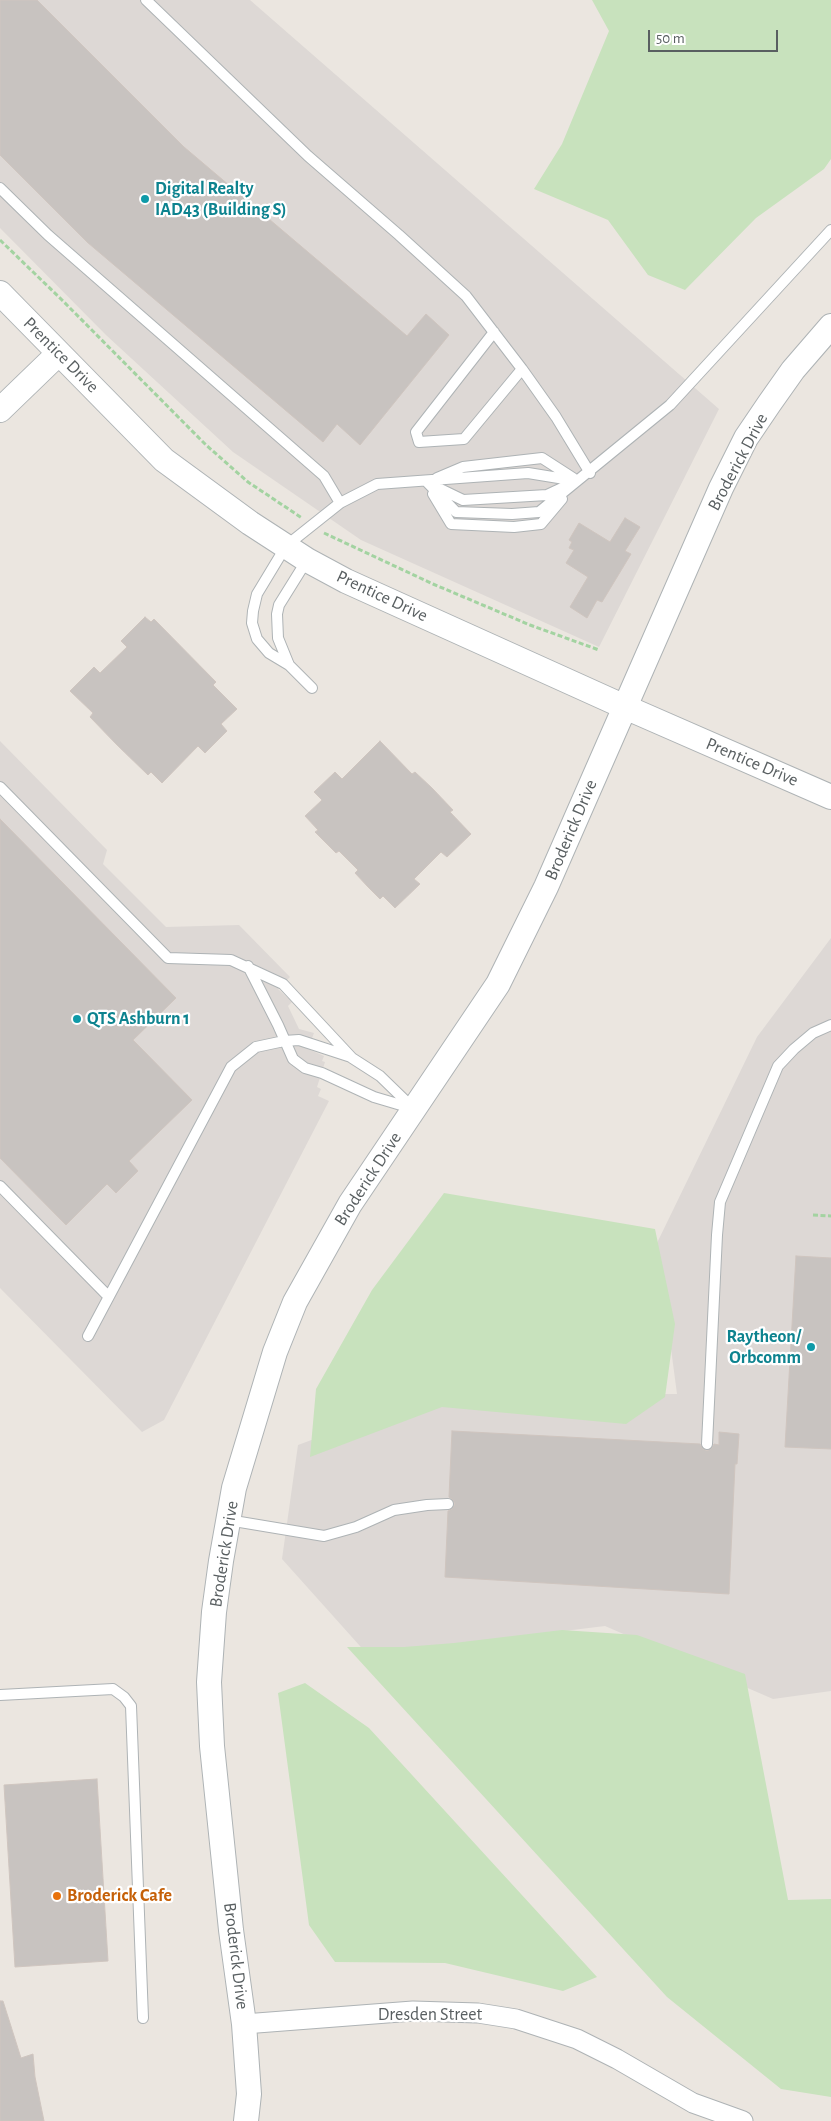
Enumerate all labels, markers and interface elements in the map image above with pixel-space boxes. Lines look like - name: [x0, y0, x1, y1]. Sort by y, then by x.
- scale bar: [651, 20, 781, 52]
- text: 50 m: [656, 31, 685, 46]
- place label: Digital Realty IAD43 (Building S): [155, 178, 287, 220]
- marker: Digital Realty IAD43 (Building S): [139, 193, 151, 205]
- street label: Prentice Drive: [19, 313, 103, 397]
- street label: Broderick Drive: [703, 409, 773, 515]
- street label: Prentice Drive: [333, 565, 431, 627]
- street label: Prentice Drive: [703, 733, 801, 791]
- street label: Broderick Drive: [540, 776, 602, 884]
- place label: QTS Ashburn 1: [87, 1008, 190, 1030]
- marker: QTS Ashburn 1: [71, 1013, 83, 1025]
- street label: Broderick Drive: [330, 1128, 406, 1230]
- place label: Raytheon/ Orbcomm: [726, 1326, 801, 1368]
- marker: Raytheon/ Orbcomm: [805, 1341, 817, 1353]
- street label: Broderick Drive: [205, 1499, 243, 1609]
- place label: Broderick Cafe: [67, 1885, 172, 1907]
- marker: Broderick Cafe: [51, 1890, 63, 1902]
- street label: Broderick Drive: [219, 1901, 253, 2011]
- street label: Dresden Street: [378, 2004, 482, 2026]

